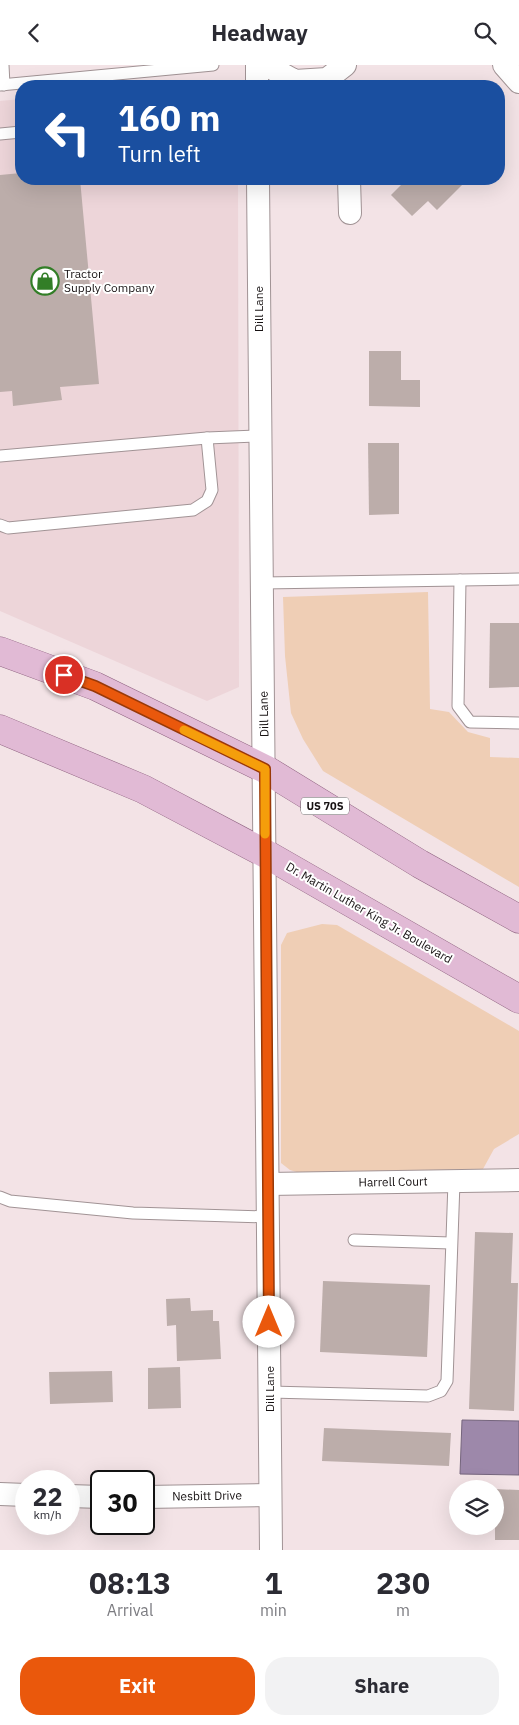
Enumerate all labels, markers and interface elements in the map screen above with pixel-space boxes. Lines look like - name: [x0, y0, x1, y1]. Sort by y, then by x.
- text: Headway: [211, 18, 308, 47]
- icon: back: [20, 19, 48, 47]
- icon: search: [471, 19, 499, 47]
- text: 160 m: [118, 95, 221, 141]
- icon: left: [35, 100, 100, 165]
- text: Turn left: [118, 139, 201, 168]
- shop icon: Tractor Supply Company: [30, 266, 60, 296]
- place label: Tractor Supply Company: [64, 266, 154, 295]
- street label: Dill Lane: [251, 286, 266, 332]
- pin: [43, 654, 85, 696]
- icon: arrive: [50, 661, 78, 689]
- street label: Dill Lane: [256, 690, 271, 737]
- road number: US 70S: [301, 797, 349, 814]
- street label: Dr. Martin Luther King Jr. Boulevard: [283, 859, 455, 966]
- street label: Harrell Court: [358, 1173, 428, 1190]
- position arrow: [242, 1295, 294, 1347]
- street label: Dill Lane: [262, 1366, 277, 1412]
- speed limit sign: 30: [90, 1470, 155, 1535]
- text: 22: [32, 1480, 63, 1513]
- map controls: [449, 1480, 504, 1535]
- button: layers: [449, 1480, 504, 1535]
- street label: Nesbitt Drive: [172, 1487, 242, 1504]
- text: km/h: [33, 1507, 62, 1522]
- text: 08:13: [89, 1563, 171, 1602]
- text: 1: [264, 1563, 282, 1602]
- text: 230: [376, 1563, 430, 1602]
- text: Arrival: [107, 1600, 153, 1620]
- text: min: [260, 1600, 287, 1620]
- text: m: [396, 1600, 410, 1620]
- button: Exit: [20, 1657, 255, 1715]
- button: Share: [265, 1657, 499, 1715]

